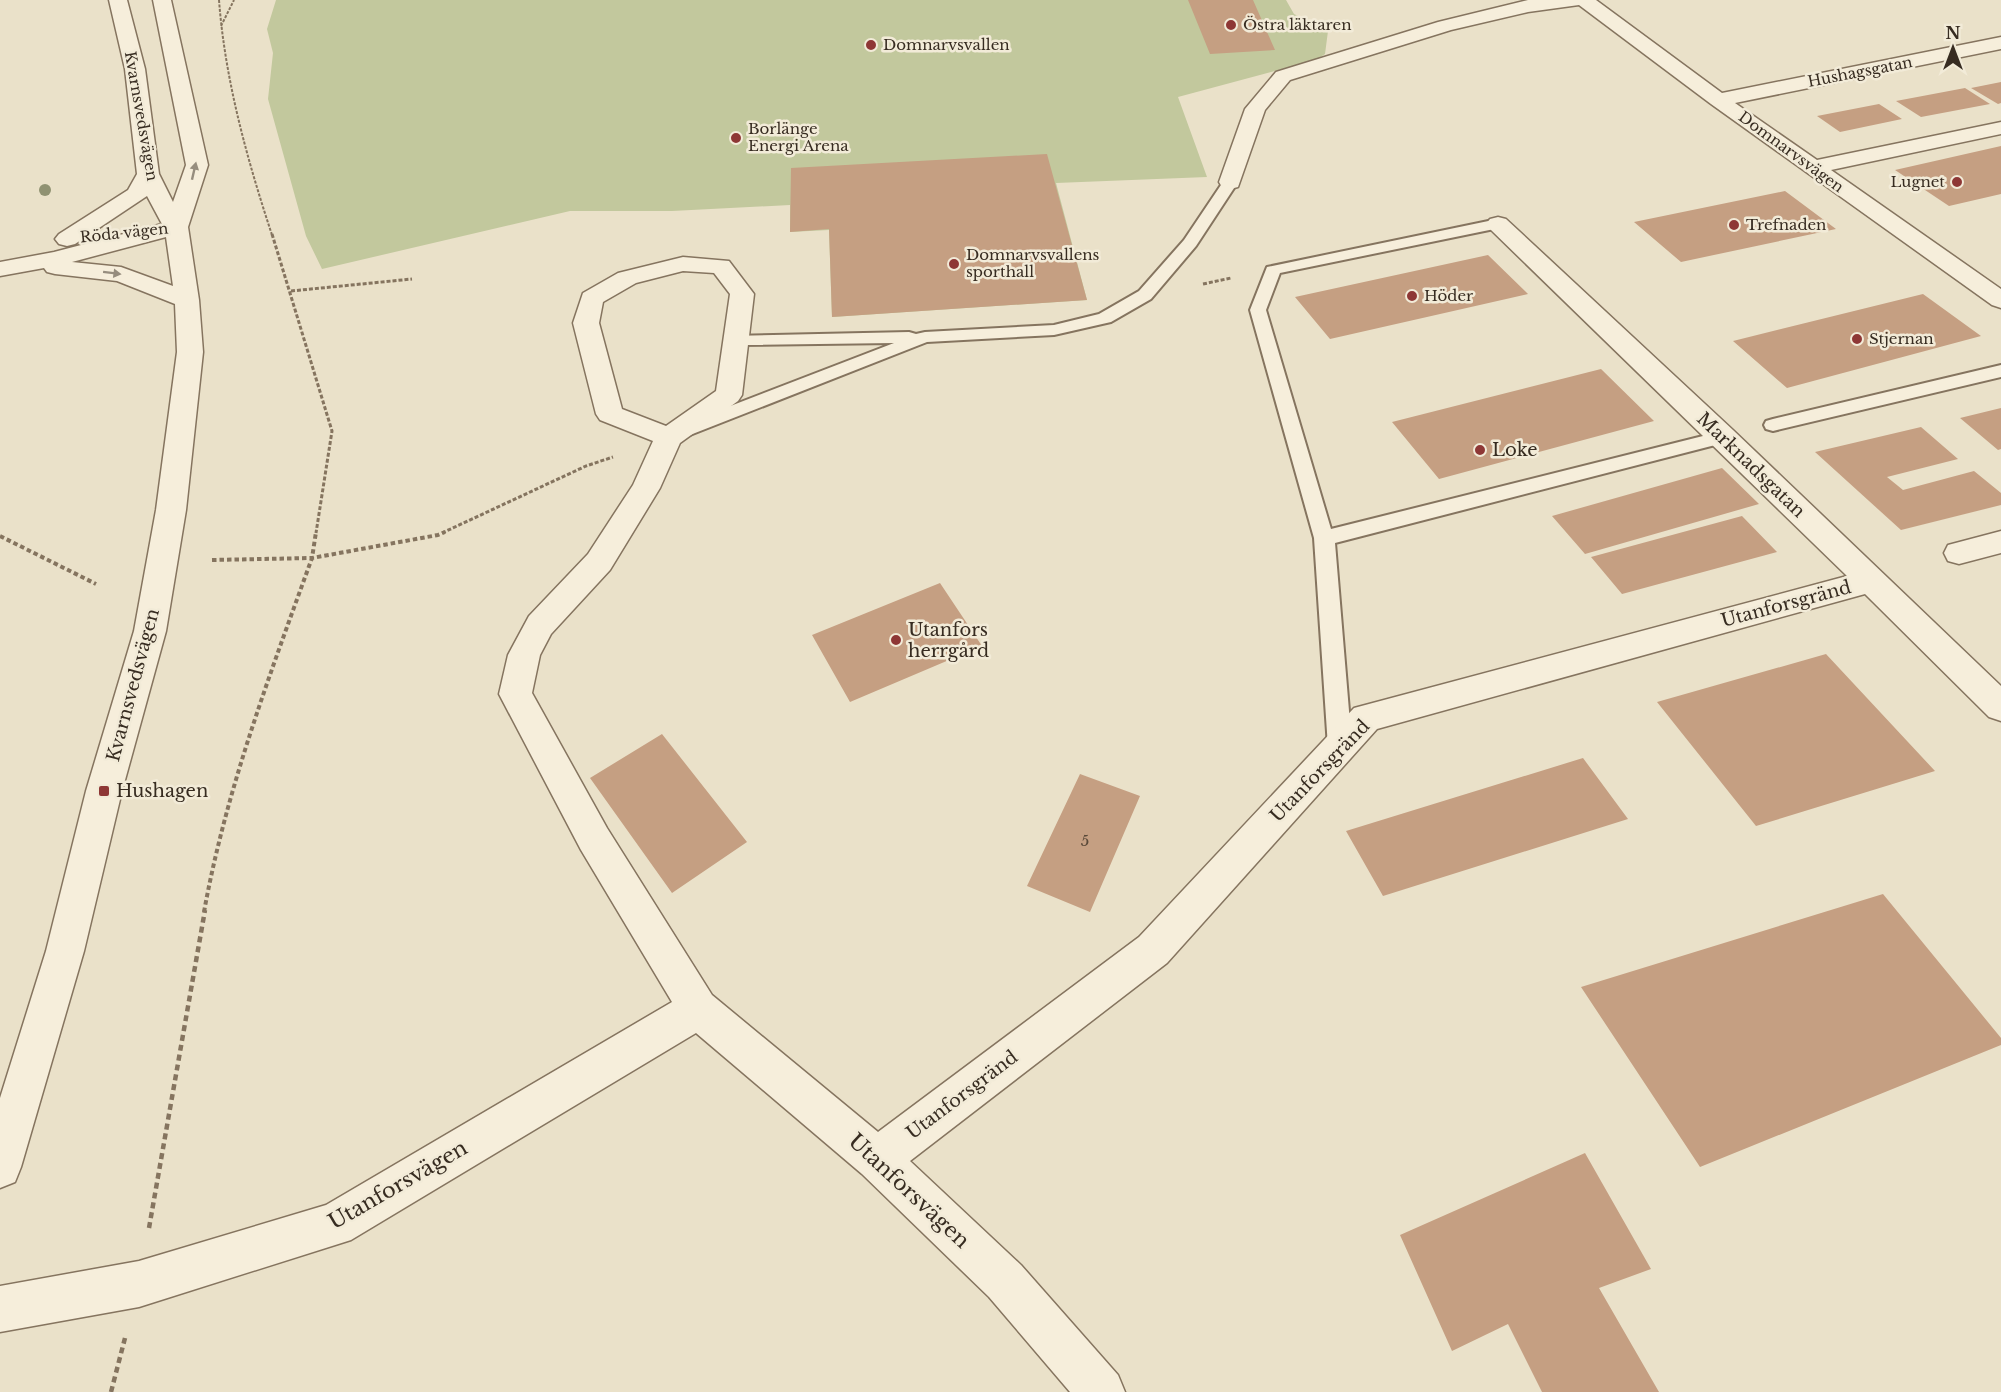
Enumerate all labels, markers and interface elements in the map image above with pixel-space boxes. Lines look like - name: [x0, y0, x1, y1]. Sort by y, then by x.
- place label: Östra läktaren: [1243, 15, 1352, 34]
- marker: Östra läktaren: [1224, 18, 1238, 32]
- north arrow: [1923, 18, 1983, 78]
- text: N: [1945, 23, 1961, 43]
- place label: Domnarvsvallen: [883, 35, 1010, 54]
- marker: Domnarvsvallen: [864, 38, 878, 52]
- street label: Kvarnsvedsvägen: [121, 50, 162, 182]
- street label: Hushagsgatan: [1806, 52, 1914, 91]
- street label: Domnarvsvägen: [1735, 107, 1848, 196]
- place label: Borlänge Energi Arena: [748, 119, 849, 155]
- marker: Borlänge Energi Arena: [729, 131, 743, 145]
- one-way arrow: [189, 162, 199, 180]
- place label: Lugnet: [1890, 172, 1945, 191]
- marker: Lugnet: [1950, 175, 1964, 189]
- place label: Trefnaden: [1746, 215, 1826, 234]
- street label: Röda vägen: [79, 218, 169, 247]
- marker: Trefnaden: [1727, 218, 1741, 232]
- place label: Domnarvsvallens sporthall: [966, 245, 1100, 281]
- marker: Domnarvsvallens sporthall: [947, 257, 961, 271]
- one-way arrow: [102, 268, 121, 278]
- place label: Höder: [1424, 286, 1474, 305]
- marker: Höder: [1405, 289, 1419, 303]
- place label: Stjernan: [1869, 329, 1934, 348]
- marker: Stjernan: [1850, 332, 1864, 346]
- street label: Marknadsgatan: [1692, 408, 1810, 522]
- place label: Loke: [1492, 439, 1538, 461]
- marker: Loke: [1473, 443, 1487, 457]
- street label: Utanforsgränd: [1719, 576, 1853, 632]
- street label: Kvarnsvedsvägen: [102, 606, 164, 764]
- place label: Utanfors herrgård: [908, 619, 989, 662]
- marker: Utanfors herrgård: [889, 633, 903, 647]
- street label: Utanforsgränd: [1266, 715, 1374, 827]
- place label: Hushagen: [116, 780, 208, 802]
- marker: Hushagen: [97, 784, 111, 798]
- house number: 5: [1081, 831, 1089, 850]
- street label: Utanforsgränd: [902, 1046, 1022, 1144]
- street label: Utanforsvägen: [843, 1128, 975, 1254]
- street label: Utanforsvägen: [324, 1135, 472, 1235]

